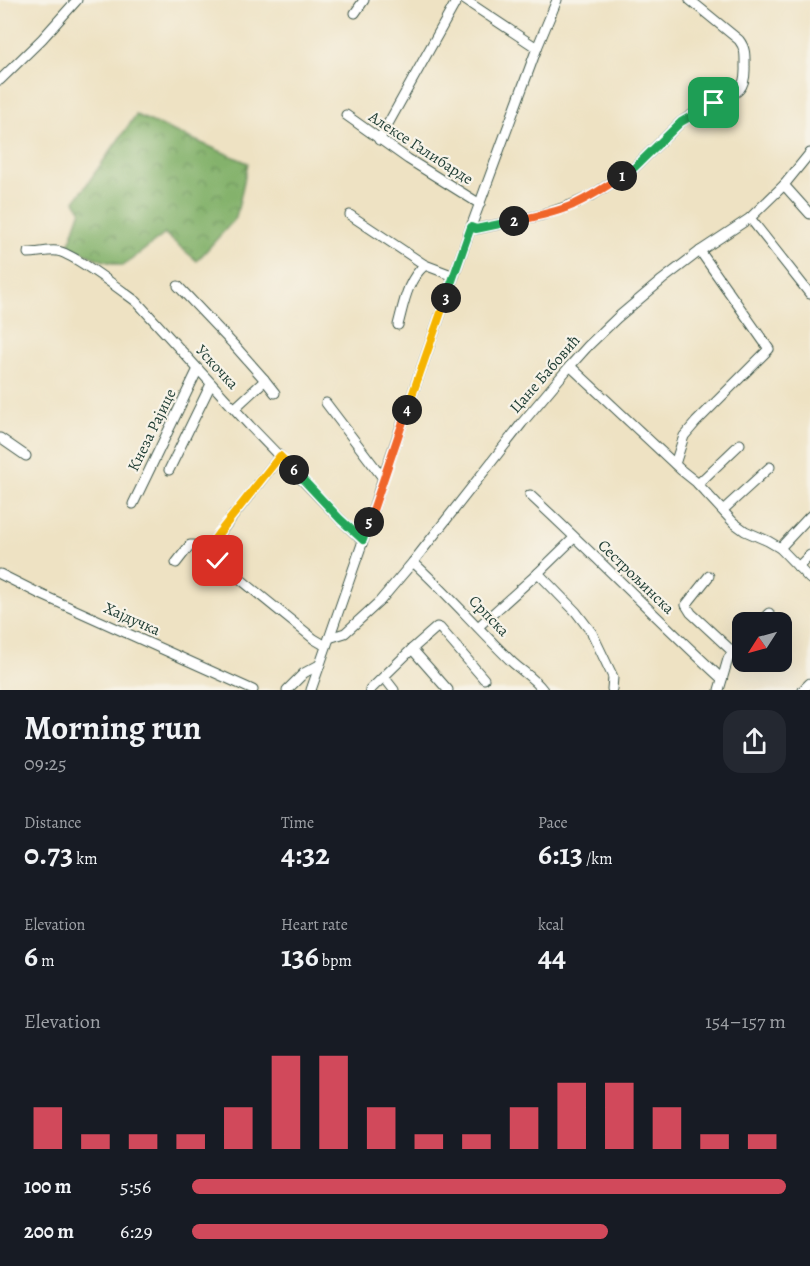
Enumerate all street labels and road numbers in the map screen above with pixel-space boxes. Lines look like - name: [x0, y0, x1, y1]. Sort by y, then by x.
- street label: Алексе Галибарде: [364, 105, 478, 190]
- street label: Цане Бабовић: [505, 330, 586, 418]
- street label: Ускочка: [191, 340, 244, 395]
- street label: Кнеза Рајице: [122, 385, 182, 475]
- street label: Сестрољинска: [593, 535, 680, 620]
- street label: Српска: [464, 590, 515, 642]
- street label: Хајдучка: [100, 597, 164, 641]

